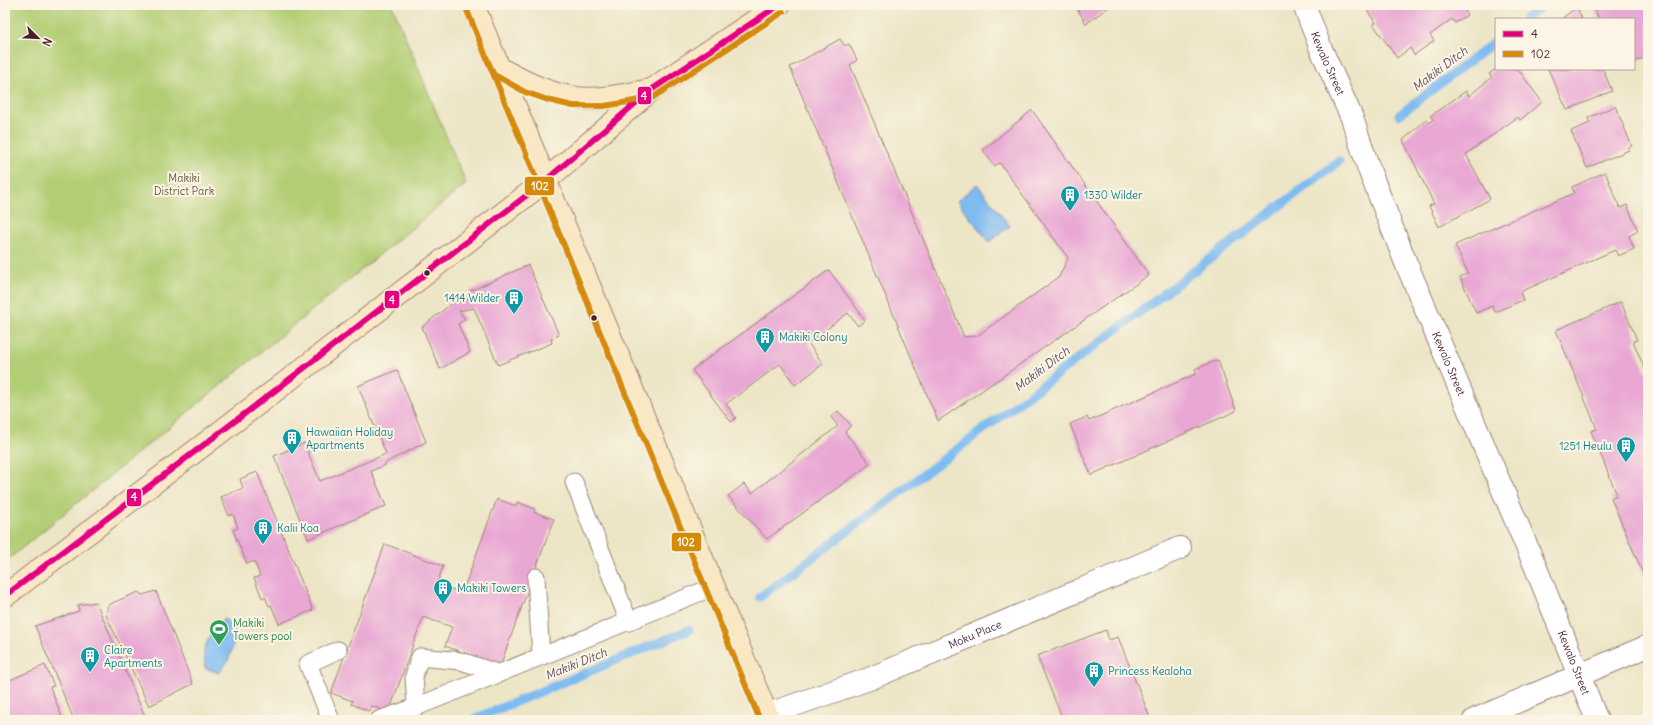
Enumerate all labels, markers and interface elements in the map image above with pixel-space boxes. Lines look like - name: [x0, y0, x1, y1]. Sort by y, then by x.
- north arrow: [18, 18, 58, 58]
- legend: [1495, 18, 1635, 70]
- text: 4: [1531, 26, 1538, 41]
- street label: Kewalo Street: [1308, 29, 1348, 98]
- text: N: [39, 36, 55, 48]
- water label: Makiki Ditch: [1409, 42, 1471, 94]
- text: 102: [1531, 46, 1551, 61]
- line badge: 4: [637, 86, 652, 105]
- text: 4: [641, 89, 648, 103]
- park label: Makiki District Park: [154, 171, 215, 198]
- line badge: 102: [524, 176, 555, 196]
- text: 102: [531, 179, 549, 193]
- building icon: 1330 Wilder: [1059, 184, 1081, 212]
- place label: 1330 Wilder: [1084, 188, 1143, 202]
- unlabelled marker: [422, 268, 432, 278]
- building icon: 1414 Wilder: [503, 287, 525, 315]
- line badge: 4: [384, 290, 400, 309]
- place label: 1414 Wilder: [444, 291, 501, 305]
- text: 4: [389, 293, 396, 307]
- unlabelled marker: [589, 313, 599, 323]
- building icon: Makiki Colony: [754, 326, 776, 354]
- place label: Makiki Colony: [779, 330, 847, 344]
- street label: Kewalo Street: [1429, 330, 1469, 398]
- water label: Makiki Ditch: [1011, 342, 1073, 394]
- place label: Hawaiian Holiday Apartments: [306, 425, 393, 452]
- building icon: Hawaiian Holiday Apartments: [281, 427, 303, 455]
- building icon: 1251 Heulu: [1615, 435, 1637, 463]
- place label: 1251 Heulu: [1559, 439, 1613, 453]
- line badge: 4: [126, 488, 142, 507]
- text: 4: [131, 490, 138, 504]
- building icon: Kalii Koa: [252, 517, 274, 545]
- place label: Kalii Koa: [277, 521, 319, 535]
- line badge: 102: [671, 532, 702, 552]
- text: 102: [677, 535, 695, 549]
- building icon: Makiki Towers: [432, 577, 454, 605]
- place label: Makiki Towers: [457, 581, 526, 595]
- place label: Makiki Towers pool: [233, 616, 292, 643]
- street label: Moku Place: [946, 617, 1004, 652]
- sports icon: Makiki Towers pool: [208, 618, 230, 646]
- street label: Kewalo Street: [1555, 628, 1593, 697]
- place label: Claire Apartments: [104, 643, 162, 670]
- water label: Makiki Ditch: [543, 644, 610, 683]
- building icon: Claire Apartments: [79, 645, 101, 673]
- building icon: Princess Kealoha: [1083, 660, 1105, 688]
- place label: Princess Kealoha: [1108, 664, 1192, 678]

